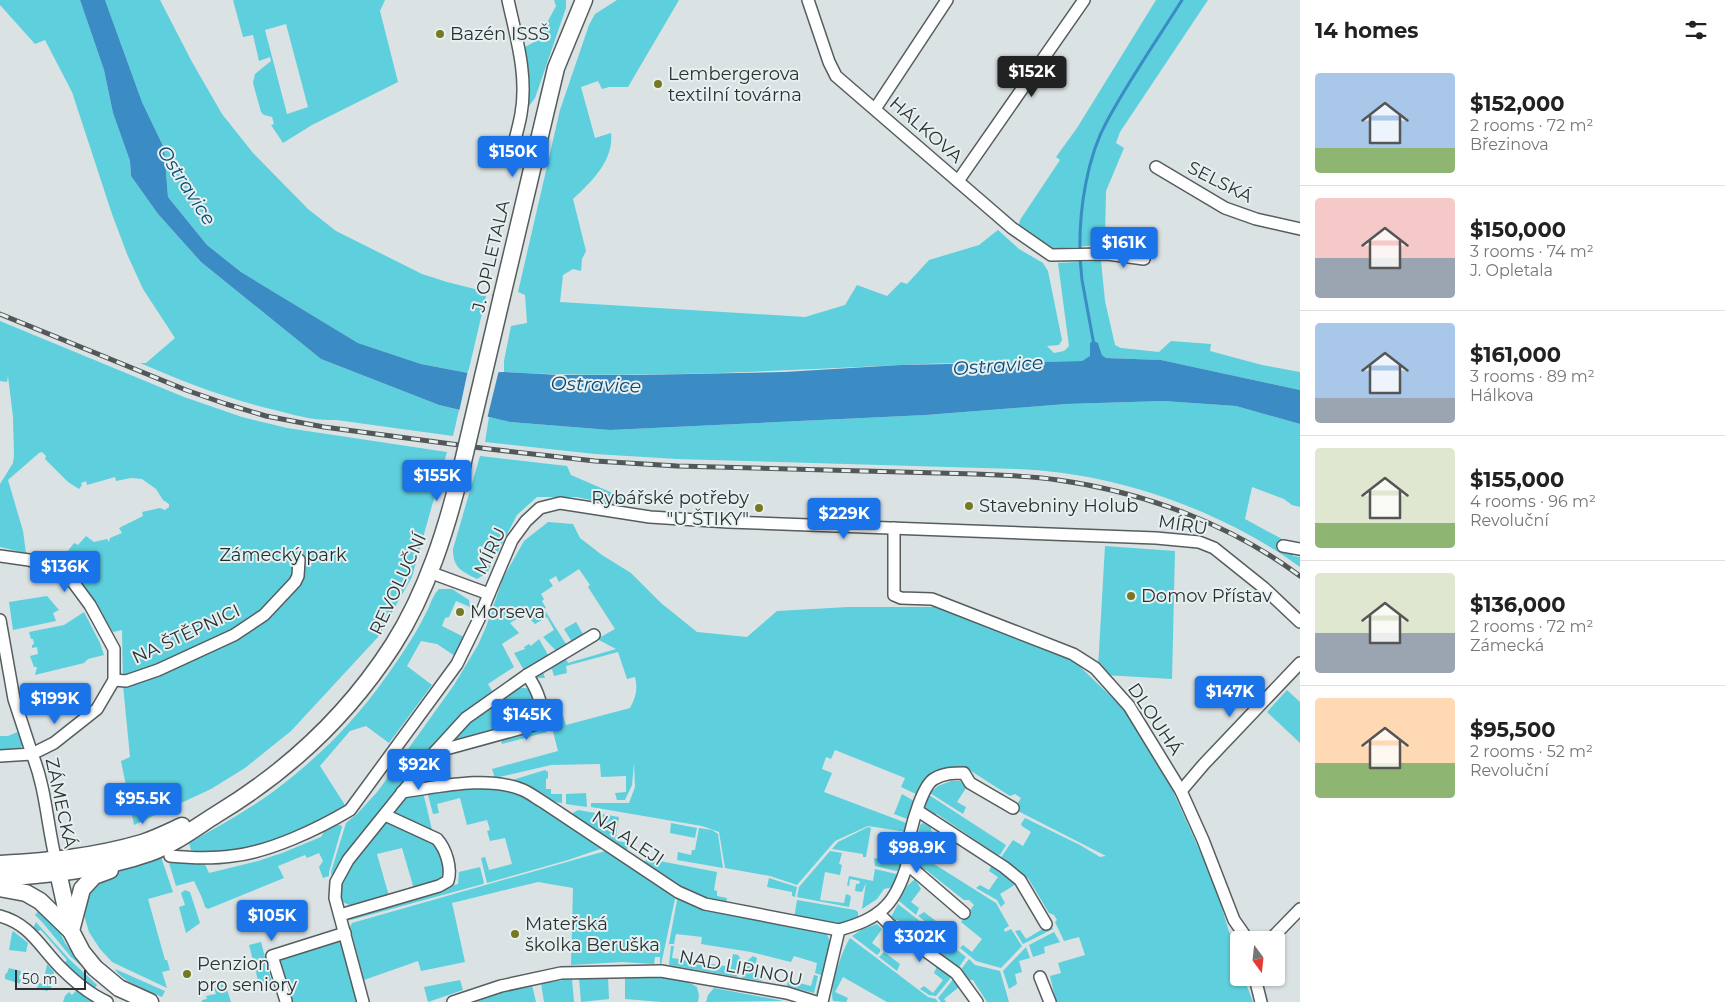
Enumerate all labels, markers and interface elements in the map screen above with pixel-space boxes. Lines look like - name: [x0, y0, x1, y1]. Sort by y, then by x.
- icon: filters: [1682, 16, 1710, 44]
- text: 14 homes: [1315, 18, 1419, 43]
- place label: Bazén ISSŠ: [450, 23, 550, 45]
- marker: Bazén ISSŠ: [434, 28, 446, 40]
- pin: $152K: [997, 56, 1067, 98]
- text: $152K: [1008, 62, 1056, 81]
- place label: Lembergerova textilní továrna: [668, 63, 802, 106]
- marker: Lembergerova textilní továrna: [652, 78, 664, 90]
- text: $152,000: [1470, 91, 1564, 116]
- street label: HÁLKOVA: [885, 92, 967, 168]
- icon: home: [1355, 93, 1415, 153]
- text: 2 rooms · 72 m²: [1470, 116, 1593, 135]
- text: Březinova: [1470, 135, 1549, 154]
- pin: $150K: [478, 136, 548, 178]
- water label: Ostravice: [152, 141, 221, 230]
- text: $150K: [489, 142, 537, 161]
- street label: SELSKÁ: [1184, 156, 1256, 208]
- street label: J. OPLETALA: [467, 198, 515, 315]
- text: $150,000: [1470, 217, 1566, 242]
- icon: home: [1355, 218, 1415, 278]
- pin: $161K: [1089, 226, 1159, 269]
- text: $161K: [1102, 233, 1146, 252]
- text: 3 rooms · 74 m²: [1470, 242, 1594, 261]
- text: J. Opletala: [1470, 261, 1553, 280]
- text: $161,000: [1470, 342, 1561, 367]
- icon: home: [1355, 343, 1415, 403]
- water label: Ostravice: [952, 351, 1044, 380]
- text: 3 rooms · 89 m²: [1470, 367, 1595, 386]
- water label: Ostravice: [550, 371, 642, 398]
- text: Hálkova: [1470, 386, 1534, 405]
- pin: $155K: [402, 460, 472, 502]
- text: $155K: [413, 466, 461, 485]
- text: $155,000: [1470, 467, 1564, 492]
- icon: home: [1355, 468, 1415, 528]
- place label: Rybářské potřeby "U ŠTIKY": [591, 487, 749, 530]
- text: 4 rooms · 96 m²: [1470, 492, 1596, 511]
- place label: Stavebniny Holub: [979, 495, 1138, 517]
- pin: $229K: [809, 498, 879, 540]
- marker: Stavebniny Holub: [963, 500, 975, 512]
- marker: Rybářské potřeby "U ŠTIKY": [753, 502, 765, 514]
- text: $229K: [818, 504, 870, 523]
- street label: MÍRU: [1157, 510, 1209, 540]
- text: Revoluční: [1470, 511, 1549, 530]
- street label: MÍRU: [469, 524, 511, 578]
- street label: REVOLUČNÍ: [365, 529, 431, 638]
- park label: Zámecký park: [219, 544, 347, 566]
- pin: $136K: [30, 550, 100, 593]
- text: $136K: [41, 557, 89, 576]
- place label: Domov Přístav: [1141, 585, 1272, 607]
- marker: Domov Přístav: [1125, 590, 1137, 602]
- text: $136,000: [1470, 592, 1565, 617]
- icon: home: [1355, 593, 1415, 653]
- street label: NA ŠTĚPNICI: [129, 599, 243, 669]
- place label: Morseva: [470, 601, 545, 623]
- marker: Morseva: [454, 606, 466, 618]
- text: 2 rooms · 72 m²: [1470, 617, 1593, 636]
- text: Zámecká: [1470, 636, 1544, 655]
- pin: $147K: [1195, 676, 1265, 718]
- street label: DLOUHÁ: [1123, 679, 1187, 759]
- pin: $199K: [20, 682, 90, 725]
- text: $147K: [1206, 682, 1254, 701]
- text: $199K: [31, 689, 79, 708]
- pin: $145K: [492, 698, 562, 741]
- text: $145K: [503, 705, 551, 724]
- text: $95,500: [1470, 717, 1556, 742]
- icon: home: [1355, 718, 1415, 778]
- text: 2 rooms · 52 m²: [1470, 742, 1593, 761]
- pin: $92K: [389, 748, 449, 791]
- text: $92K: [398, 755, 440, 774]
- street label: ZÁMECKÁ: [41, 756, 81, 850]
- text: Revoluční: [1470, 761, 1549, 780]
- pin: $95.5K: [102, 782, 184, 825]
- text: $95.5K: [115, 789, 171, 808]
- street label: NA ALEJI: [588, 806, 668, 870]
- pin: $98.9K: [876, 832, 958, 874]
- text: $98.9K: [888, 838, 946, 857]
- pin: $105K: [237, 900, 307, 942]
- text: $105K: [248, 906, 296, 925]
- place label: Mateřská školka Beruška: [525, 913, 660, 956]
- pin: $302K: [885, 920, 955, 963]
- text: $302K: [894, 927, 946, 946]
- marker: Mateřská školka Beruška: [509, 928, 521, 940]
- north arrow: [1230, 931, 1285, 986]
- map controls: [1230, 931, 1285, 986]
- street label: NAD LIPINOU: [677, 945, 805, 991]
- place label: Penzion pro seniory: [197, 953, 297, 996]
- scale bar: [15, 967, 86, 990]
- marker: Penzion pro seniory: [181, 968, 193, 980]
- text: 50 m: [22, 970, 58, 988]

